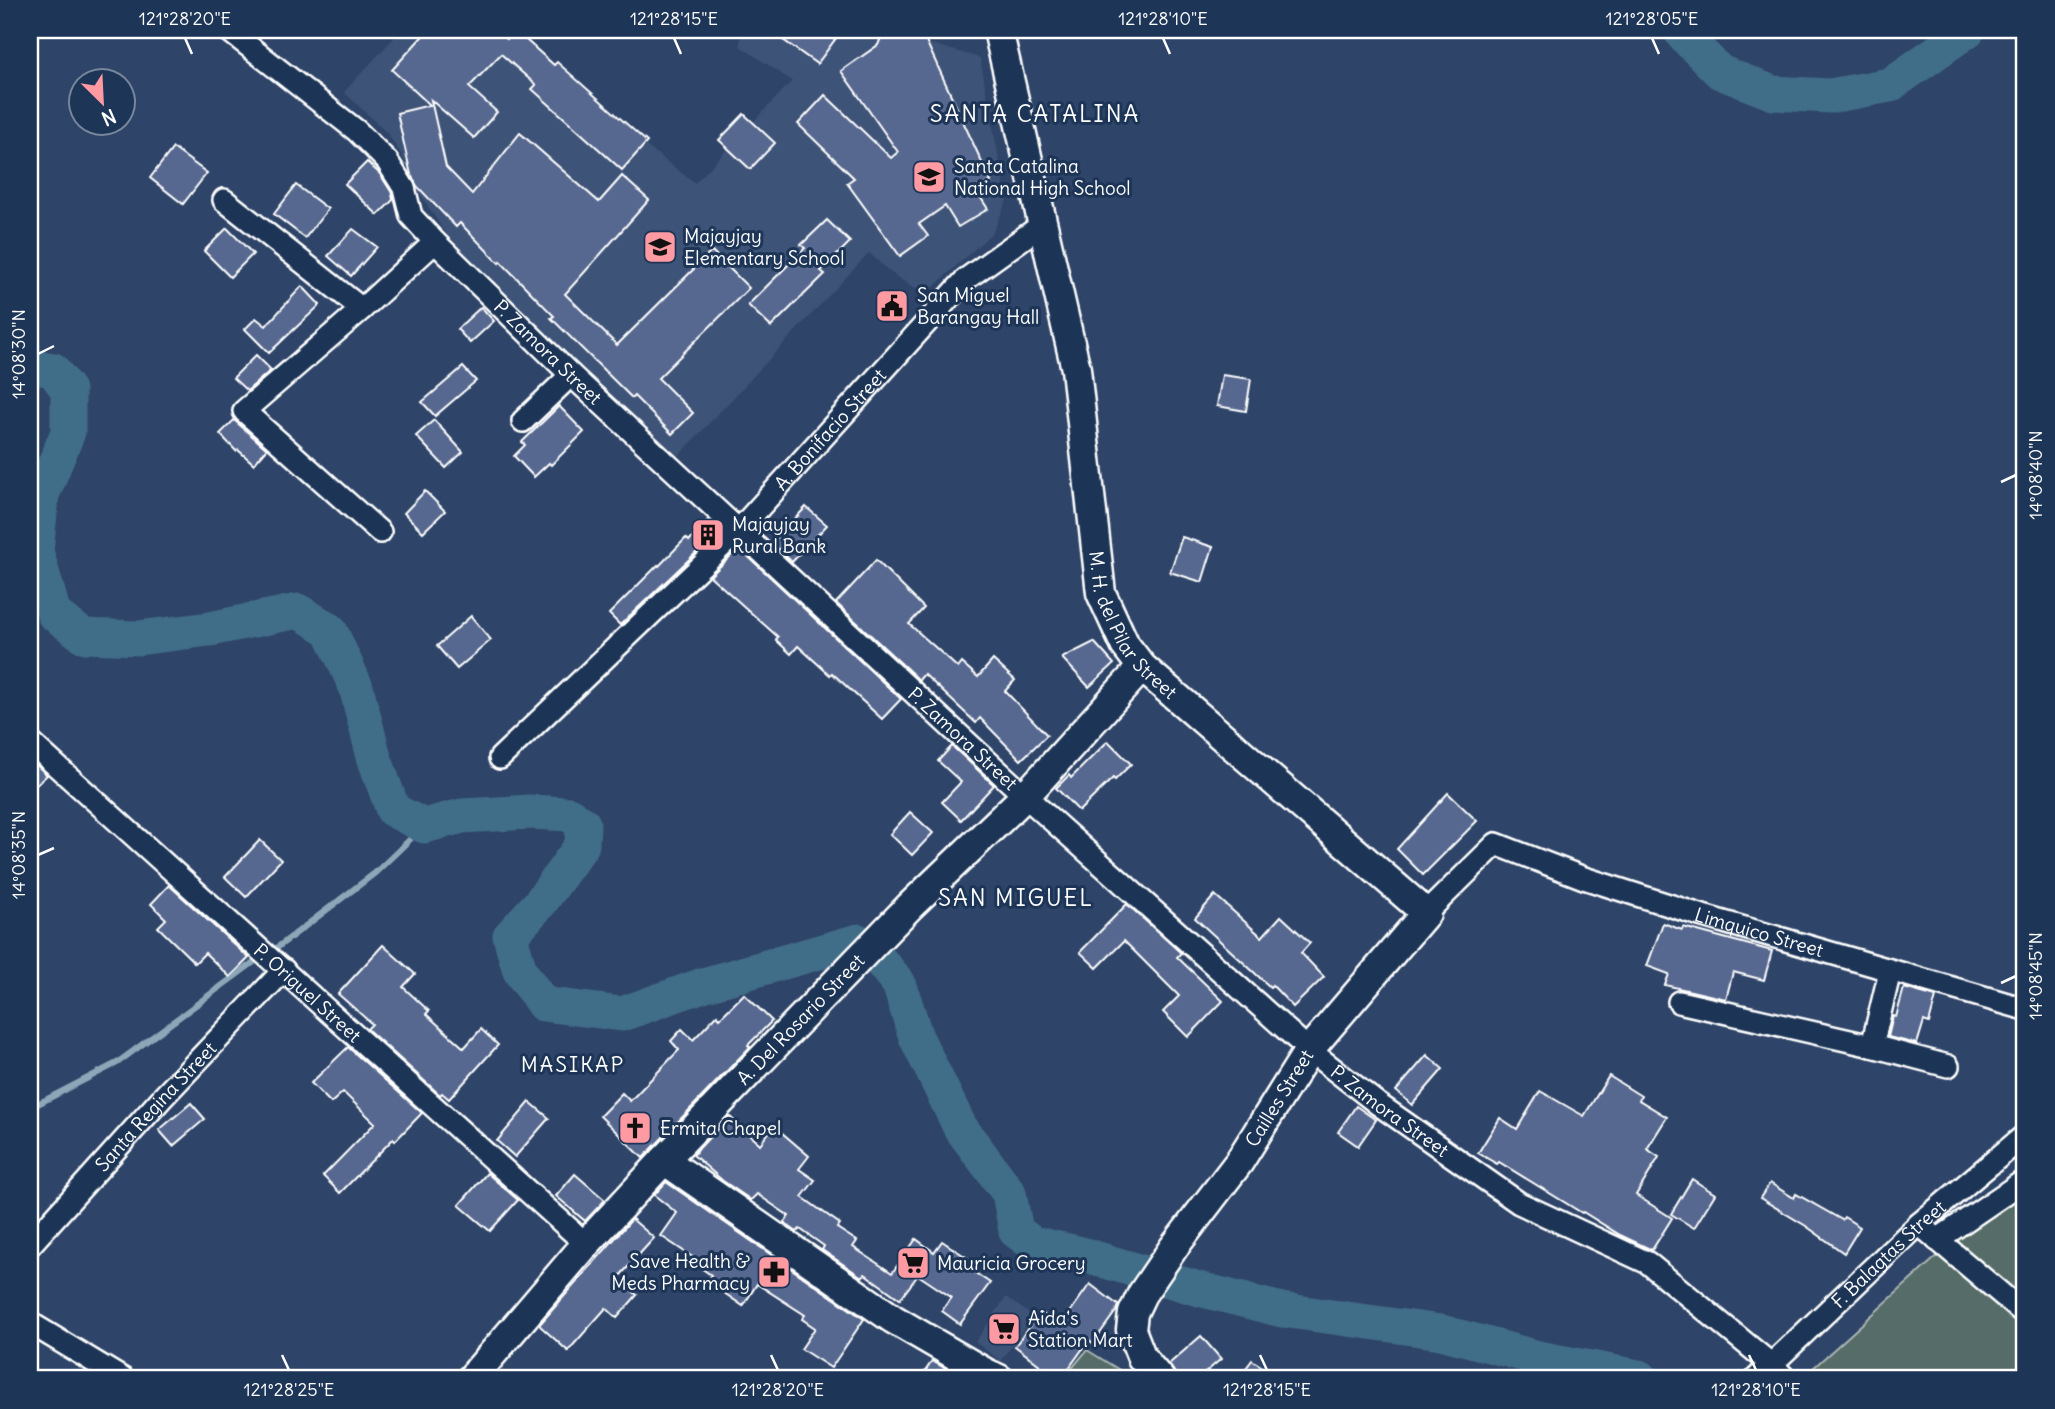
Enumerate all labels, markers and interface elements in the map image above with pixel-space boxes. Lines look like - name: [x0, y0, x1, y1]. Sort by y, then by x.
- text: 121°28'20"E: [139, 7, 231, 30]
- text: 121°28'15"E: [630, 7, 718, 30]
- text: 121°28'10"E: [1118, 7, 1208, 30]
- text: 121°28'05"E: [1606, 7, 1698, 30]
- north arrow: [66, 66, 136, 136]
- district label: SANTA CATALINA: [930, 99, 1140, 128]
- text: N: [98, 104, 120, 131]
- place label: Santa Catalina National High School: [954, 154, 1131, 200]
- school or university icon: Santa Catalina National High School: [910, 158, 948, 196]
- place label: Majayjay Elementary School: [684, 224, 845, 270]
- school or university icon: Majayjay Elementary School: [641, 228, 679, 266]
- place label: San Miguel Barangay Hall: [917, 283, 1039, 329]
- public building icon: San Miguel Barangay Hall: [873, 287, 911, 325]
- street label: P. Zamora Street: [489, 294, 607, 409]
- text: 14°08'30"N: [7, 309, 30, 399]
- street label: A. Bonifacio Street: [769, 364, 891, 495]
- text: 14°08'40"N: [2024, 430, 2047, 520]
- place label: Majayjay Rural Bank: [732, 512, 827, 558]
- building icon: Majayjay Rural Bank: [689, 516, 727, 554]
- street label: M. H. del Pilar Street: [1084, 550, 1182, 704]
- street label: P. Zamora Street: [903, 682, 1023, 795]
- text: 14°08'35"N: [7, 811, 30, 899]
- district label: SAN MIGUEL: [938, 883, 1094, 912]
- street label: Limquico Street: [1692, 902, 1826, 962]
- text: 14°08'45"N: [2024, 932, 2047, 1020]
- street label: P. Origuel Street: [249, 938, 366, 1047]
- street label: A. Del Rosario Street: [731, 949, 869, 1090]
- street label: Santa Regina Street: [90, 1037, 221, 1176]
- street label: Cailles Street: [1240, 1045, 1318, 1151]
- district label: MASIKAP: [521, 1051, 625, 1078]
- street label: P. Zamora Street: [1326, 1060, 1454, 1162]
- church icon: Ermita Chapel: [616, 1109, 654, 1147]
- place label: Ermita Chapel: [660, 1116, 781, 1140]
- street label: F. Balagtas Street: [1826, 1195, 1950, 1313]
- supermarket icon: Mauricia Grocery: [894, 1244, 932, 1282]
- place label: Save Health & Meds Pharmacy: [611, 1249, 750, 1295]
- place label: Mauricia Grocery: [937, 1251, 1086, 1275]
- pharmacy icon: Save Health & Meds Pharmacy: [755, 1253, 793, 1291]
- place label: Aida's Station Mart: [1028, 1306, 1133, 1352]
- supermarket icon: Aida's Station Mart: [985, 1310, 1023, 1348]
- text: 121°28'25"E: [244, 1378, 334, 1401]
- text: 121°28'20"E: [732, 1378, 824, 1401]
- text: 121°28'15"E: [1223, 1378, 1311, 1401]
- text: 121°28'10"E: [1711, 1378, 1801, 1401]

